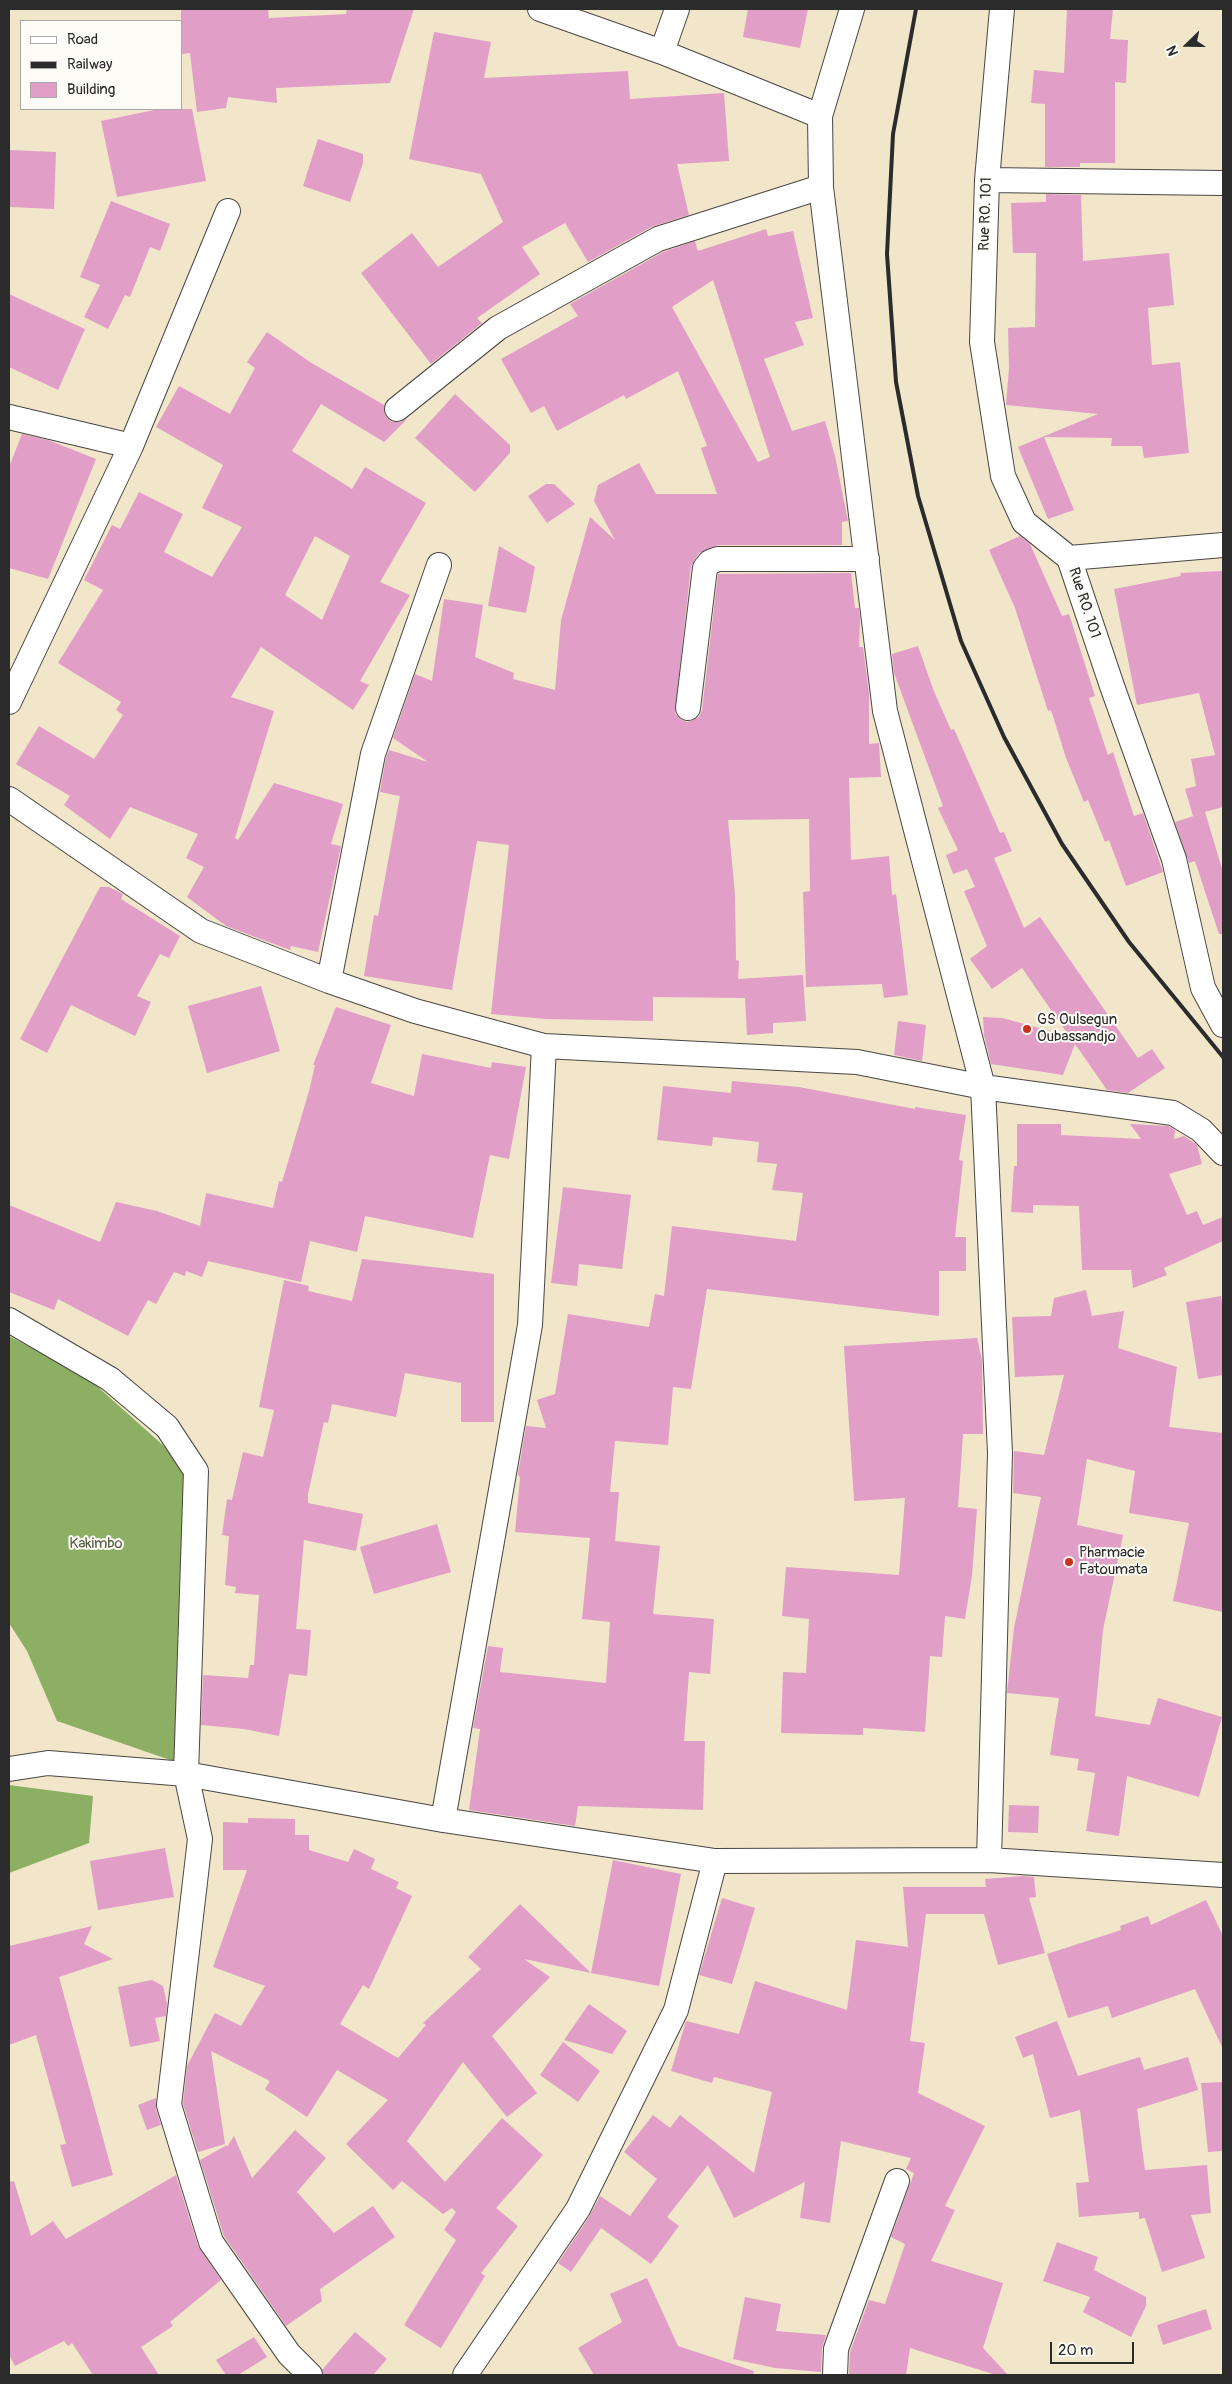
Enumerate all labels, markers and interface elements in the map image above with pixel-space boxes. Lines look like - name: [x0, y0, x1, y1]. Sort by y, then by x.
- legend: [20, 20, 182, 110]
- north arrow: [1162, 20, 1212, 70]
- text: Road: [67, 30, 98, 49]
- text: N: [1163, 43, 1182, 58]
- text: Railway: [67, 55, 112, 74]
- text: Building: [67, 80, 115, 99]
- street label: Rue RO. 101: [976, 177, 996, 251]
- street label: Rue RO. 101: [1064, 565, 1104, 641]
- place label: GS Oulsegun Oubassandjo: [1037, 1011, 1117, 1046]
- marker: GS Oulsegun Oubassandjo: [1021, 1023, 1033, 1035]
- park label: Kakimbo: [69, 1535, 123, 1553]
- place label: Pharmacie Fatoumata: [1079, 1544, 1148, 1579]
- marker: Pharmacie Fatoumata: [1063, 1556, 1075, 1568]
- scale bar: [1052, 2332, 1136, 2364]
- text: 20 m: [1058, 2341, 1093, 2360]

